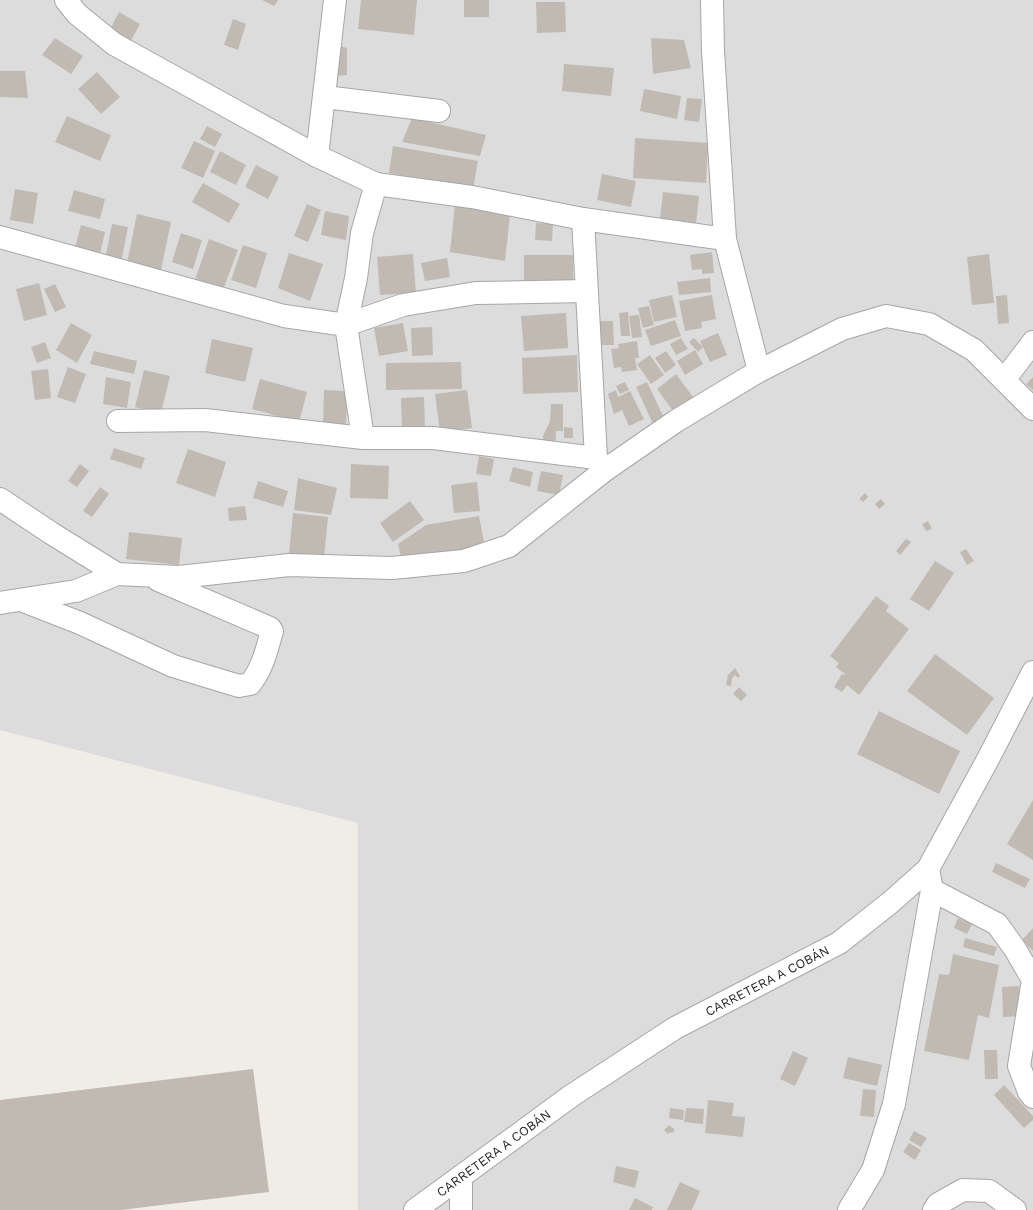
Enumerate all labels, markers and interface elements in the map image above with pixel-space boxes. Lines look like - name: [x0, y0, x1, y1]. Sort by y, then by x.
- street label: CARRETERA A COBÁN: [702, 942, 831, 1019]
- street label: CARRETERA A COBÁN: [433, 1106, 553, 1199]

